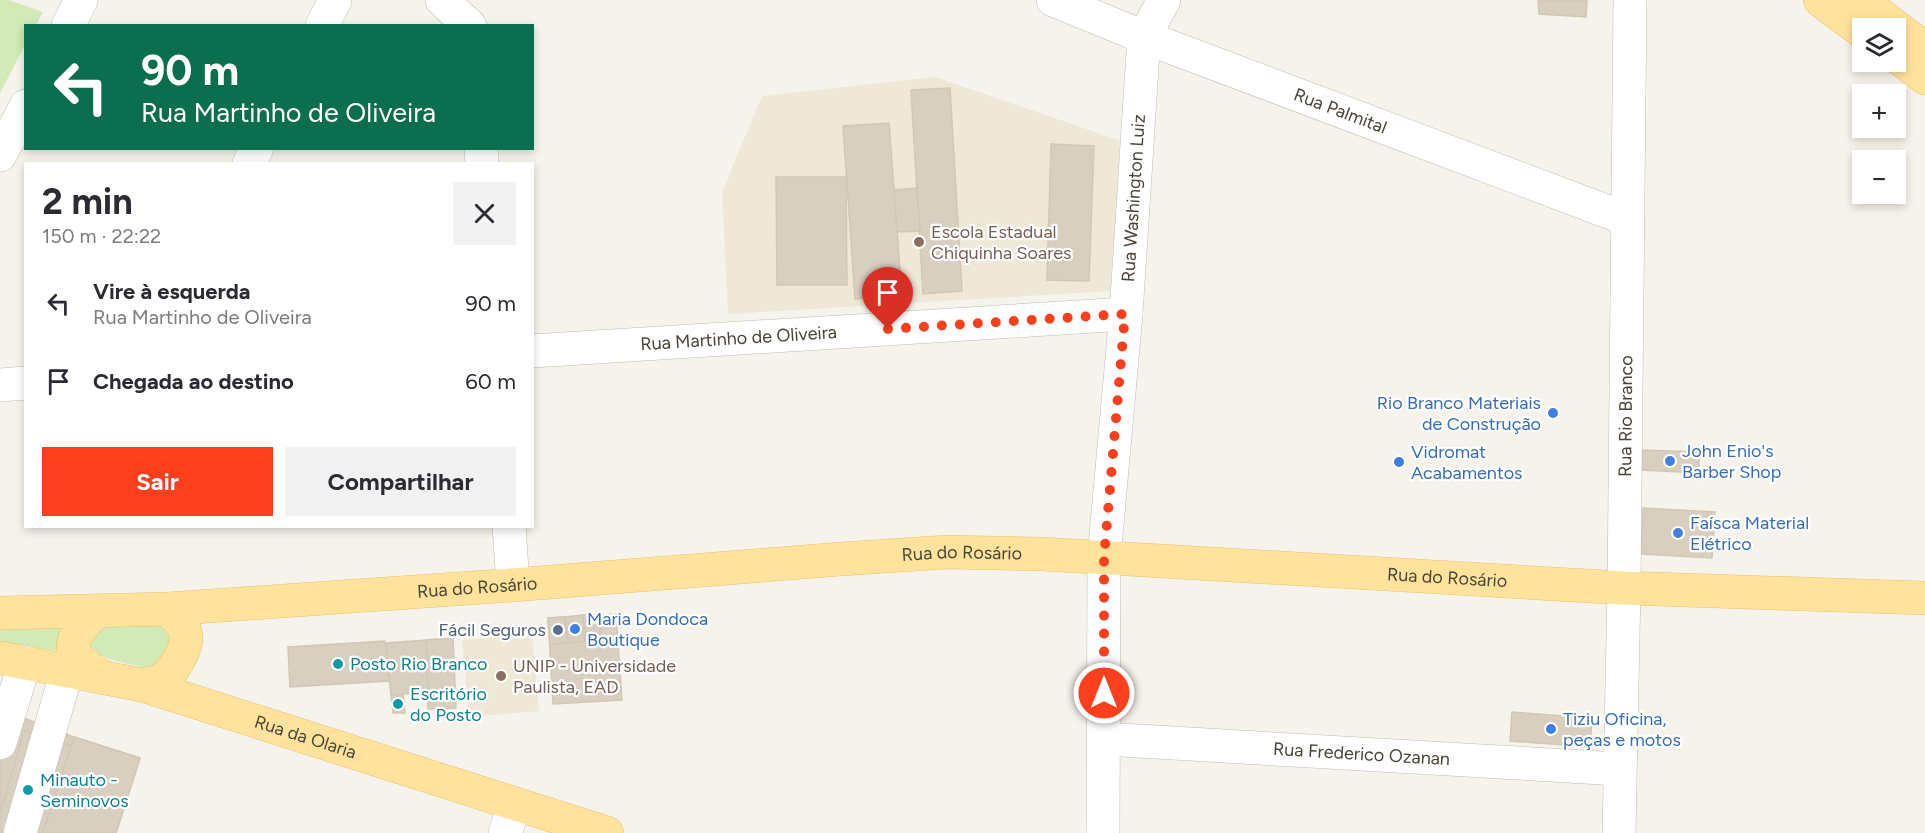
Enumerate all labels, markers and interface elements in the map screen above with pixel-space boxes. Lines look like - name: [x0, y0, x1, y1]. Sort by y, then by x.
- map controls: [1852, 18, 1906, 204]
- button: layers: [1852, 18, 1906, 72]
- text: 90 m: [141, 45, 239, 96]
- icon: left: [42, 48, 120, 126]
- street label: Rua Palmital: [1291, 83, 1390, 139]
- button: +: [1852, 84, 1906, 138]
- text: Rua Martinho de Oliveira: [141, 96, 436, 129]
- street label: Rua Washington Luiz: [1117, 113, 1150, 283]
- button: −: [1852, 150, 1906, 204]
- text: 2 min: [42, 180, 133, 223]
- button: close: [453, 182, 516, 245]
- place label: Escola Estadual Chiquinha Soares: [931, 221, 1072, 264]
- text: 150 m · 22:22: [42, 224, 161, 248]
- marker: Escola Estadual Chiquinha Soares: [912, 235, 926, 249]
- pin: [862, 267, 913, 329]
- icon: arrive: [871, 276, 904, 309]
- text: Vire à esquerda: [93, 278, 251, 305]
- icon: left: [42, 287, 75, 320]
- text: 90 m: [465, 290, 516, 317]
- text: Rua Martinho de Oliveira: [93, 305, 312, 329]
- street label: Rua Martinho de Oliveira: [640, 321, 838, 355]
- street label: Rua Rio Branco: [1614, 355, 1637, 477]
- icon: arrive: [42, 365, 75, 398]
- text: Chegada ao destino: [93, 368, 294, 395]
- text: 60 m: [465, 368, 516, 395]
- place label: Rio Branco Materiais de Construção: [1377, 392, 1541, 435]
- marker: Rio Branco Materiais de Construção: [1546, 406, 1560, 420]
- place label: John Enio's Barber Shop: [1682, 440, 1781, 483]
- place label: Vidromat Acabamentos: [1411, 441, 1523, 484]
- button: Sair: [42, 447, 273, 516]
- button: Compartilhar: [285, 447, 516, 516]
- marker: John Enio's Barber Shop: [1663, 454, 1677, 468]
- marker: Vidromat Acabamentos: [1392, 455, 1406, 469]
- place label: Faísca Material Elétrico: [1690, 512, 1809, 555]
- marker: Faísca Material Elétrico: [1671, 526, 1685, 540]
- street label: Rua do Rosário: [901, 541, 1022, 566]
- street label: Rua do Rosário: [1386, 563, 1508, 592]
- street label: Rua do Rosário: [416, 572, 538, 603]
- place label: Maria Dondoca Boutique: [587, 608, 708, 651]
- place label: Fácil Seguros: [438, 619, 546, 641]
- marker: Maria Dondoca Boutique: [568, 622, 582, 636]
- marker: Fácil Seguros: [551, 623, 565, 637]
- place label: Posto Rio Branco: [350, 653, 488, 675]
- place label: UNIP - Universidade Paulista, EAD: [513, 655, 676, 698]
- marker: Posto Rio Branco: [331, 657, 345, 671]
- position arrow: [1072, 661, 1136, 725]
- marker: UNIP - Universidade Paulista, EAD: [494, 669, 508, 683]
- place label: Escritório do Posto: [410, 683, 487, 726]
- marker: Escritório do Posto: [391, 697, 405, 711]
- place label: Tiziu Oficina, peças e motos: [1563, 708, 1681, 751]
- street label: Rua da Olaria: [252, 710, 359, 764]
- marker: Tiziu Oficina, peças e motos: [1544, 722, 1558, 736]
- street label: Rua Frederico Ozanan: [1273, 738, 1451, 770]
- place label: Minauto - Seminovos: [40, 769, 129, 812]
- marker: Minauto - Seminovos: [21, 783, 35, 797]

